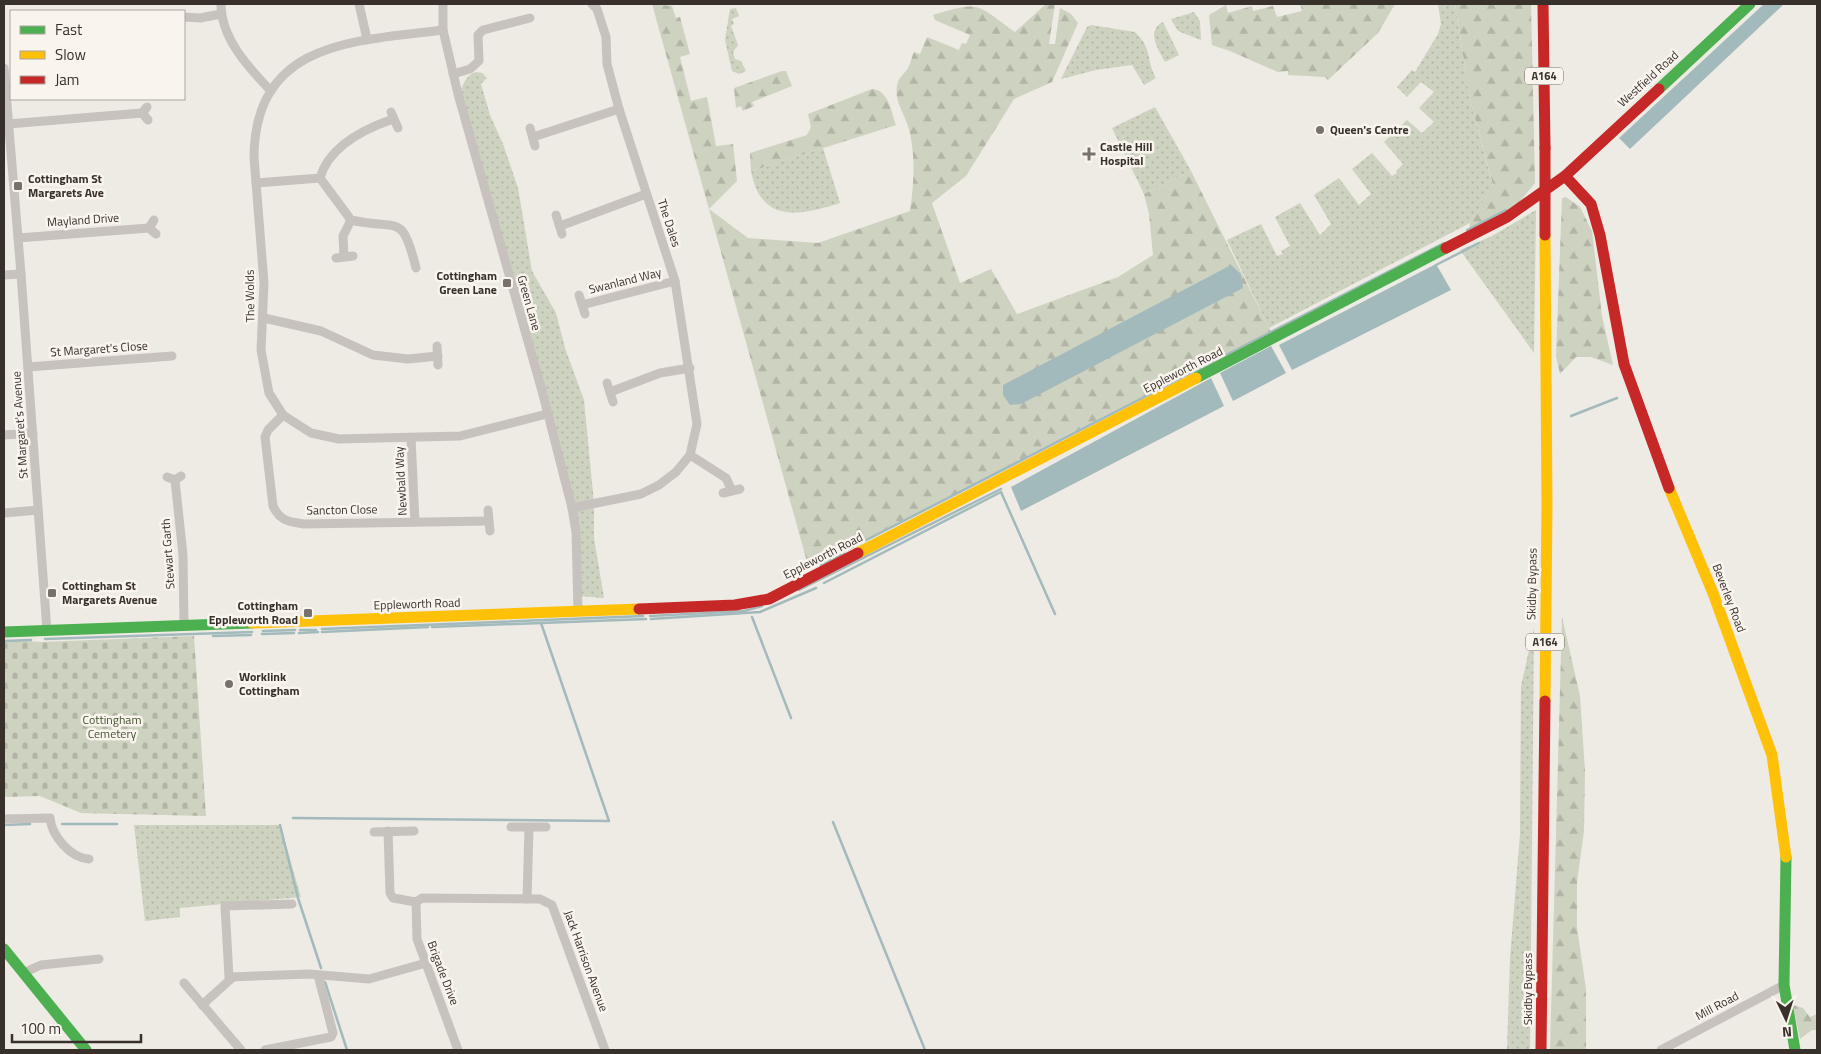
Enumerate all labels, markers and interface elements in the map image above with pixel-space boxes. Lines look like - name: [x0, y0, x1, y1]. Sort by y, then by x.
- legend: [10, 10, 185, 100]
- text: Fast: [55, 18, 83, 41]
- text: Slow: [55, 43, 86, 66]
- street label: Westfield Road: [1613, 46, 1683, 111]
- text: Jam: [55, 68, 79, 91]
- road number: A164: [1525, 68, 1563, 84]
- place label: Queen's Centre: [1330, 120, 1409, 139]
- marker: Queen's Centre: [1314, 124, 1326, 136]
- place label: Castle Hill Hospital: [1100, 137, 1152, 170]
- marker: Castle Hill Hospital: [1082, 147, 1096, 161]
- place label: Cottingham St Margarets Ave: [28, 169, 104, 202]
- marker: Cottingham St Margarets Ave: [12, 180, 24, 192]
- street label: The Dales: [653, 196, 686, 250]
- street label: Mayland Drive: [46, 208, 120, 231]
- street label: Swanland Way: [587, 262, 663, 299]
- place label: Cottingham Green Lane: [436, 266, 497, 299]
- street label: The Wolds: [240, 269, 259, 323]
- street label: Green Lane: [513, 273, 546, 333]
- marker: Cottingham Green Lane: [501, 277, 513, 289]
- street label: St Margaret's Close: [50, 336, 148, 361]
- street label: Eppleworth Road: [1140, 341, 1226, 398]
- street label: St Margaret's Avenue: [6, 370, 33, 480]
- street label: Newbald Way: [389, 446, 412, 516]
- street label: Sancton Close: [306, 499, 378, 520]
- street label: Stewart Garth: [156, 518, 179, 590]
- street label: Eppleworth Road: [780, 527, 866, 584]
- street label: Skidby Bypass: [1521, 547, 1542, 620]
- street label: Beverley Road: [1708, 561, 1751, 635]
- place label: Cottingham St Margarets Avenue: [62, 576, 157, 609]
- marker: Cottingham St Margarets Avenue: [46, 587, 58, 599]
- street label: Eppleworth Road: [373, 592, 461, 615]
- place label: Cottingham Eppleworth Road: [209, 596, 298, 629]
- marker: Cottingham Eppleworth Road: [302, 607, 314, 619]
- road number: A164: [1526, 634, 1564, 650]
- place label: Worklink Cottingham: [239, 667, 300, 700]
- marker: Worklink Cottingham: [223, 678, 235, 690]
- park label: Cottingham Cemetery: [83, 710, 141, 743]
- street label: Jack Harrison Avenue: [559, 907, 614, 1014]
- street label: Brigade Drive: [422, 938, 464, 1008]
- street label: Skidby Bypass: [1518, 952, 1537, 1025]
- street label: Mill Road: [1692, 986, 1742, 1025]
- north arrow: [1761, 994, 1811, 1044]
- scale bar: [12, 1012, 141, 1044]
- text: 100 m: [20, 1017, 61, 1040]
- text: N: [1781, 1022, 1793, 1043]

